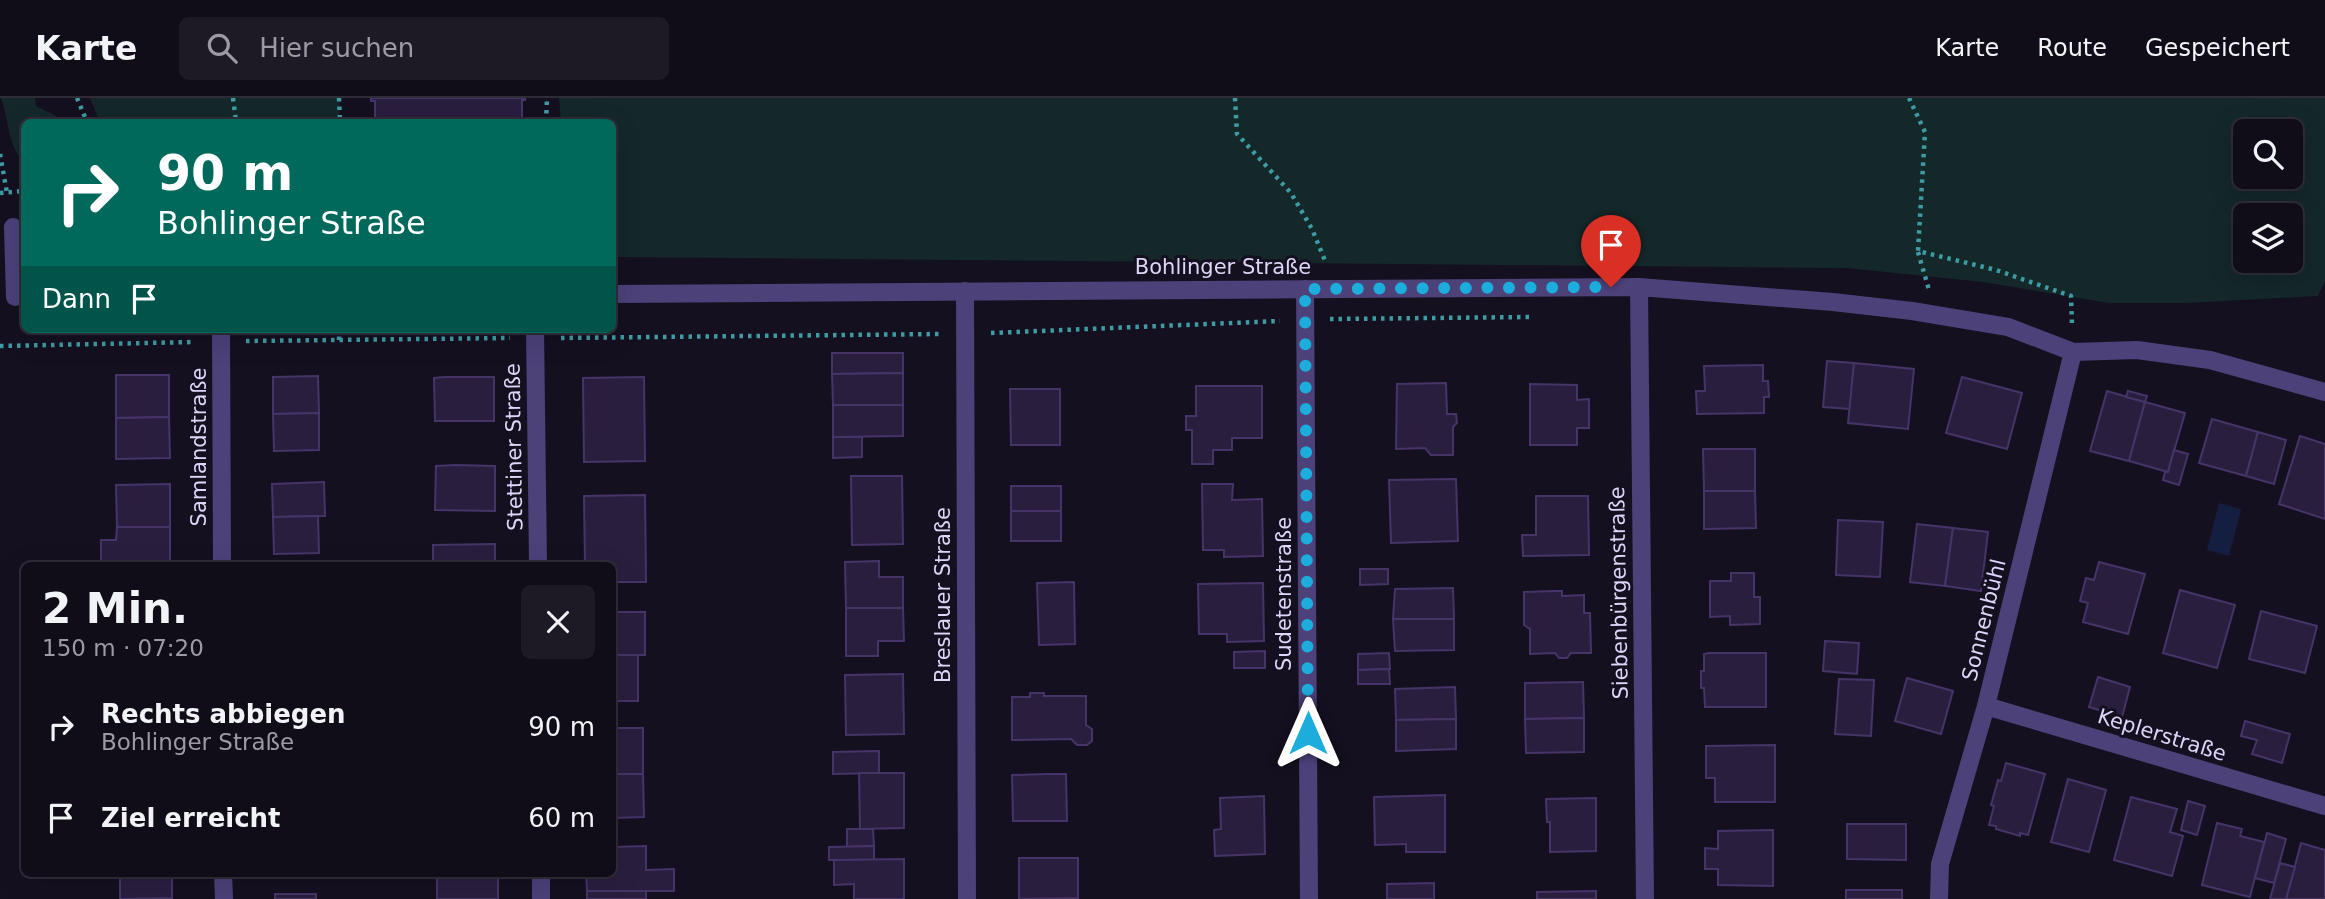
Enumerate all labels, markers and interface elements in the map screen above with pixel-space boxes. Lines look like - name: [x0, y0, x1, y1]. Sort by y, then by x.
- search box: [179, 17, 669, 80]
- text: Karte: [35, 29, 137, 68]
- icon: search: [203, 29, 241, 67]
- text: Hier suchen: [259, 33, 414, 63]
- text: Karte: [1935, 34, 1999, 62]
- text: Route: [2037, 34, 2107, 62]
- text: Gespeichert: [2145, 34, 2290, 62]
- map controls: [2233, 119, 2303, 273]
- button: search: [2233, 119, 2303, 189]
- text: 90 m: [157, 145, 293, 202]
- icon: right: [42, 147, 133, 238]
- button: layers: [2233, 203, 2303, 273]
- text: Bohlinger Straße: [157, 204, 426, 242]
- pin: [1581, 215, 1641, 287]
- icon: arrive: [1592, 226, 1630, 264]
- street label: Bohlinger Straße: [1135, 255, 1311, 279]
- icon: arrive: [125, 280, 163, 318]
- text: Dann: [42, 284, 111, 314]
- street label: Stettiner Straße: [501, 363, 527, 531]
- street label: Samlandstraße: [187, 368, 211, 526]
- street label: Siebenbürgenstraße: [1605, 486, 1633, 700]
- street label: Breslauer Straße: [931, 507, 955, 683]
- street label: Sudetenstraße: [1272, 517, 1296, 671]
- street label: Sonnenbühl: [1957, 557, 2011, 683]
- text: 2 Min.: [42, 584, 188, 633]
- button: close: [521, 585, 595, 659]
- text: 150 m · 07:20: [42, 635, 204, 661]
- position arrow: [1271, 696, 1345, 770]
- text: Rechts abbiegen: [101, 699, 346, 729]
- street label: Keplerstraße: [2095, 704, 2229, 766]
- icon: right: [42, 708, 80, 746]
- text: 90 m: [528, 712, 595, 742]
- text: Bohlinger Straße: [101, 729, 294, 755]
- icon: arrive: [42, 799, 80, 837]
- text: Ziel erreicht: [101, 803, 281, 833]
- text: 60 m: [528, 803, 595, 833]

